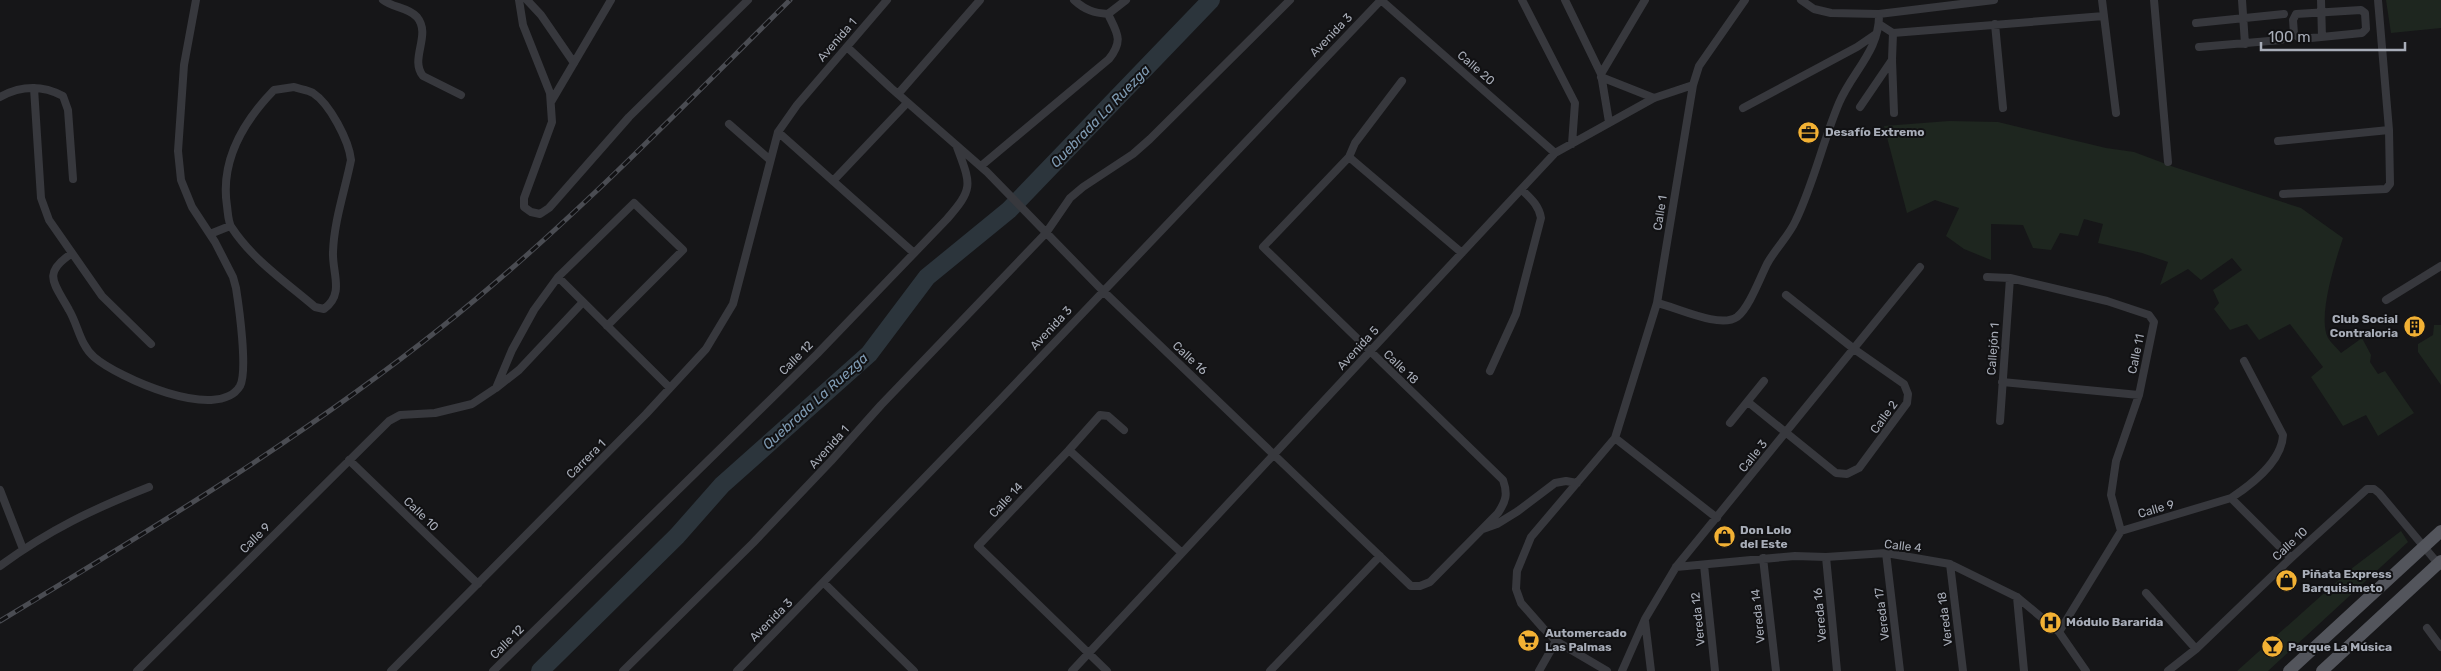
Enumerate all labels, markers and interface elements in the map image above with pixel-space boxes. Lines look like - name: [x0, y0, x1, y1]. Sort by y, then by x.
- street label: Avenida 3: [1307, 10, 1355, 60]
- street label: Avenida 1: [814, 15, 860, 65]
- scale bar: [2261, 20, 2405, 52]
- text: 100 m: [2268, 28, 2310, 46]
- street label: Calle 20: [1455, 48, 1497, 88]
- water label: Quebrada La Ruezga: [1047, 62, 1154, 171]
- office icon: Desafío Extremo: [1797, 120, 1821, 144]
- place label: Desafío Extremo: [1825, 125, 1925, 139]
- street label: Calle 1: [1650, 194, 1670, 232]
- street label: Avenida 3: [1027, 303, 1075, 353]
- place label: Club Social Contraloria: [2330, 312, 2398, 340]
- building icon: Club Social Contraloria: [2402, 314, 2426, 338]
- street label: Callejón 1: [1984, 322, 2002, 376]
- street label: Avenida 5: [1334, 323, 1382, 373]
- street label: Calle 11: [2125, 333, 2147, 375]
- street label: Calle 12: [776, 338, 816, 378]
- street label: Calle 16: [1170, 338, 1210, 378]
- street label: Calle 18: [1381, 347, 1421, 387]
- water label: Quebrada La Ruezga: [759, 350, 872, 453]
- street label: Calle 2: [1867, 398, 1901, 436]
- street label: Avenida 1: [806, 423, 852, 471]
- street label: Carrera 1: [564, 437, 608, 481]
- street label: Calle 3: [1736, 437, 1770, 475]
- street label: Calle 14: [986, 479, 1026, 520]
- street label: Calle 10: [401, 494, 441, 534]
- street label: Calle 9: [2136, 497, 2176, 521]
- street label: Calle 9: [237, 520, 273, 556]
- place label: Don Lolo del Este: [1740, 523, 1791, 551]
- street label: Calle 10: [2270, 524, 2310, 564]
- shop icon: Don Lolo del Este: [1712, 525, 1736, 549]
- street label: Calle 4: [1884, 537, 1923, 555]
- place label: Piñata Express Barquisimeto: [2302, 567, 2392, 595]
- shop icon: Piñata Express Barquisimeto: [2274, 569, 2298, 593]
- street label: Vereda 16: [1811, 587, 1829, 643]
- street label: Vereda 17: [1872, 587, 1892, 641]
- street label: Vereda 14: [1748, 588, 1768, 644]
- street label: Vereda 12: [1688, 591, 1708, 647]
- street label: Vereda 18: [1935, 591, 1955, 647]
- street label: Avenida 3: [747, 596, 795, 644]
- hospital icon: Módulo Bararida: [2038, 610, 2062, 634]
- place label: Módulo Bararida: [2066, 615, 2163, 629]
- street label: Calle 12: [487, 622, 527, 662]
- place label: Automercado Las Palmas: [1545, 626, 1627, 654]
- supermarket icon: Automercado Las Palmas: [1517, 628, 1541, 652]
- bar icon: Parque La Música: [2260, 635, 2284, 659]
- place label: Parque La Música: [2288, 640, 2392, 654]

